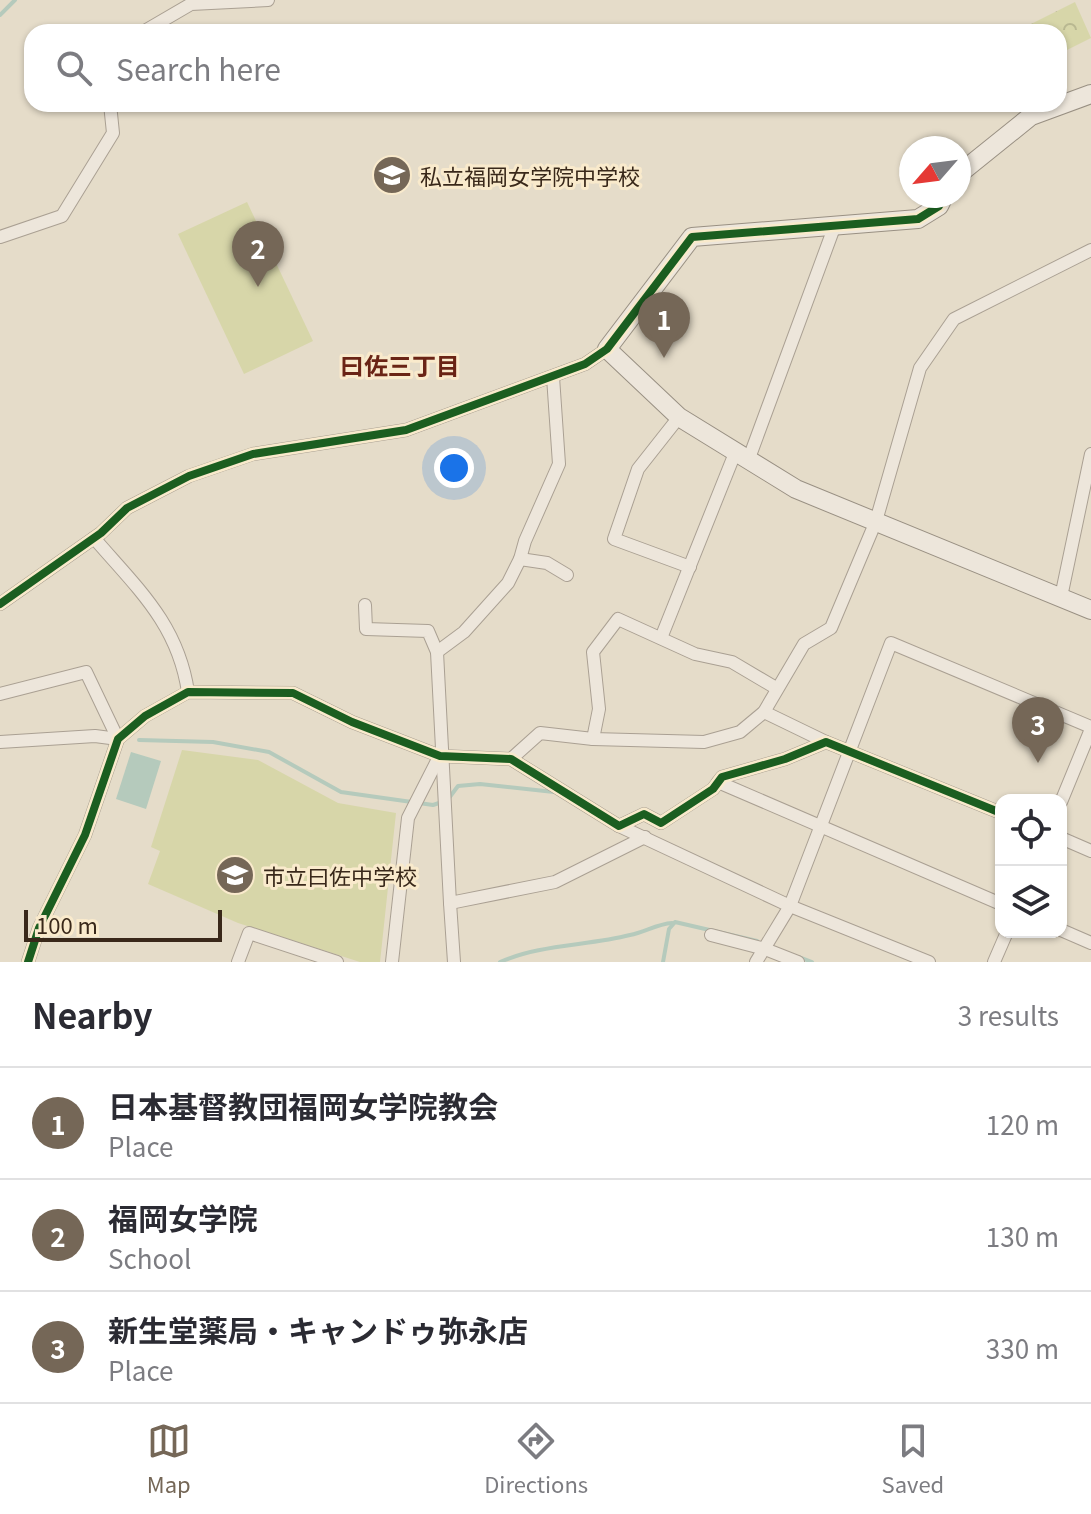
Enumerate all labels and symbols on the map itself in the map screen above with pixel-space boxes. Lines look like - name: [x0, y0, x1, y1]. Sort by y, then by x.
- north arrow: [899, 136, 971, 208]
- school or university icon: 私立福岡女学院中学校: [371, 154, 413, 196]
- place label: 私立福岡女学院中学校: [420, 159, 640, 191]
- pin: 2: [232, 221, 284, 287]
- pin: 1: [638, 292, 690, 358]
- district label: 曰佐三丁目: [340, 347, 460, 382]
- your location: [434, 448, 474, 488]
- pin: 3: [1012, 697, 1064, 763]
- school or university icon: 市立曰佐中学校: [214, 854, 256, 896]
- place label: 市立曰佐中学校: [263, 859, 417, 891]
- scale bar: [24, 906, 222, 942]

